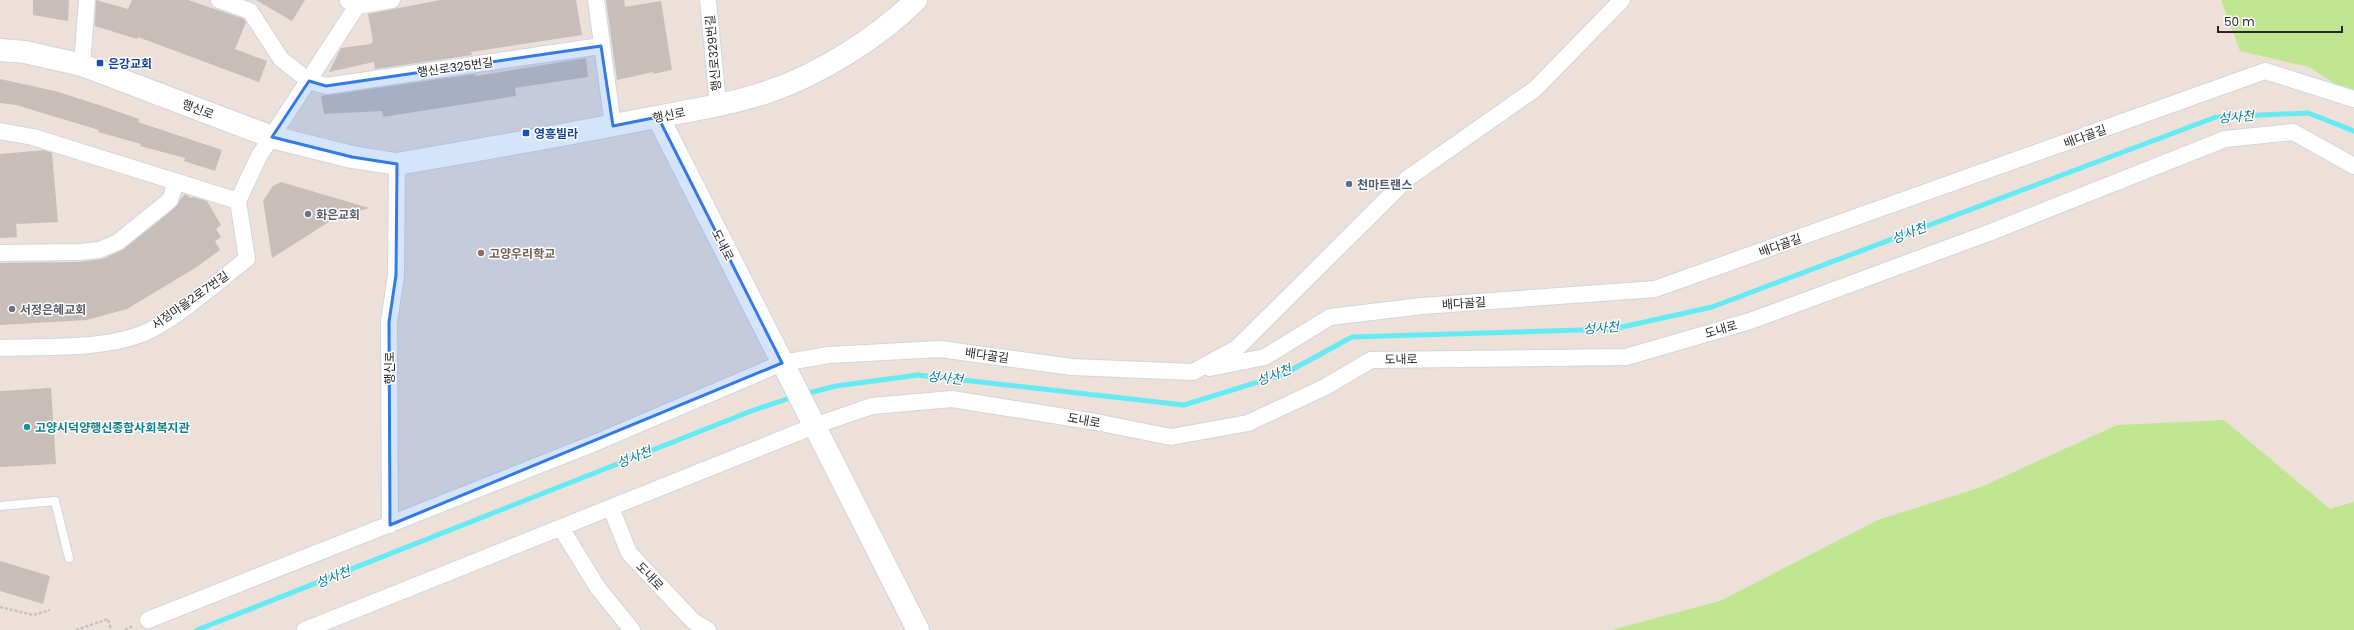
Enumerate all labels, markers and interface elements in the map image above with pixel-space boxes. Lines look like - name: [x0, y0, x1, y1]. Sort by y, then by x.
- scale bar: [2218, 8, 2342, 34]
- text: 50 m: [2224, 13, 2255, 30]
- street label: 행신로329번길: [701, 14, 725, 92]
- street label: 행신로325번길: [416, 53, 494, 81]
- place label: 은강교회: [108, 55, 152, 72]
- marker: 은강교회: [95, 58, 105, 68]
- street label: 행신로: [179, 95, 217, 123]
- street label: 행신로: [651, 103, 687, 127]
- water label: 성사천: [2217, 106, 2256, 128]
- street label: 배다골길: [2061, 120, 2109, 152]
- place label: 영흥빌라: [534, 125, 578, 142]
- marker: 영흥빌라: [521, 128, 531, 138]
- place label: 천마트랜스: [1357, 176, 1412, 193]
- marker: 천마트랜스: [1344, 179, 1354, 189]
- place label: 화은교회: [316, 206, 360, 223]
- marker: 화은교회: [303, 209, 313, 219]
- water label: 성사천: [1889, 217, 1930, 248]
- street label: 도내로: [708, 226, 738, 264]
- street label: 배다골길: [1756, 229, 1804, 261]
- place label: 고양우리학교: [489, 245, 555, 262]
- marker: 고양우리학교: [476, 248, 486, 258]
- street label: 서정마을2로7번길: [148, 267, 232, 333]
- street label: 배다골길: [1441, 293, 1487, 313]
- place label: 서정은혜교회: [20, 301, 86, 318]
- marker: 서정은혜교회: [7, 304, 17, 314]
- street label: 도내로: [1703, 316, 1739, 342]
- water label: 성사천: [1582, 317, 1621, 339]
- street label: 배다골길: [964, 344, 1010, 366]
- street label: 도내로: [1384, 350, 1418, 368]
- street label: 행신로: [381, 351, 398, 385]
- water label: 성사천: [1254, 359, 1295, 390]
- water label: 성사천: [926, 367, 965, 389]
- street label: 도내로: [1066, 409, 1102, 431]
- place label: 고양시덕양행신종합사회복지관: [35, 419, 190, 436]
- marker: 고양시덕양행신종합사회복지관: [22, 422, 32, 432]
- water label: 성사천: [614, 441, 655, 473]
- street label: 도내로: [632, 558, 668, 594]
- water label: 성사천: [313, 561, 354, 593]

